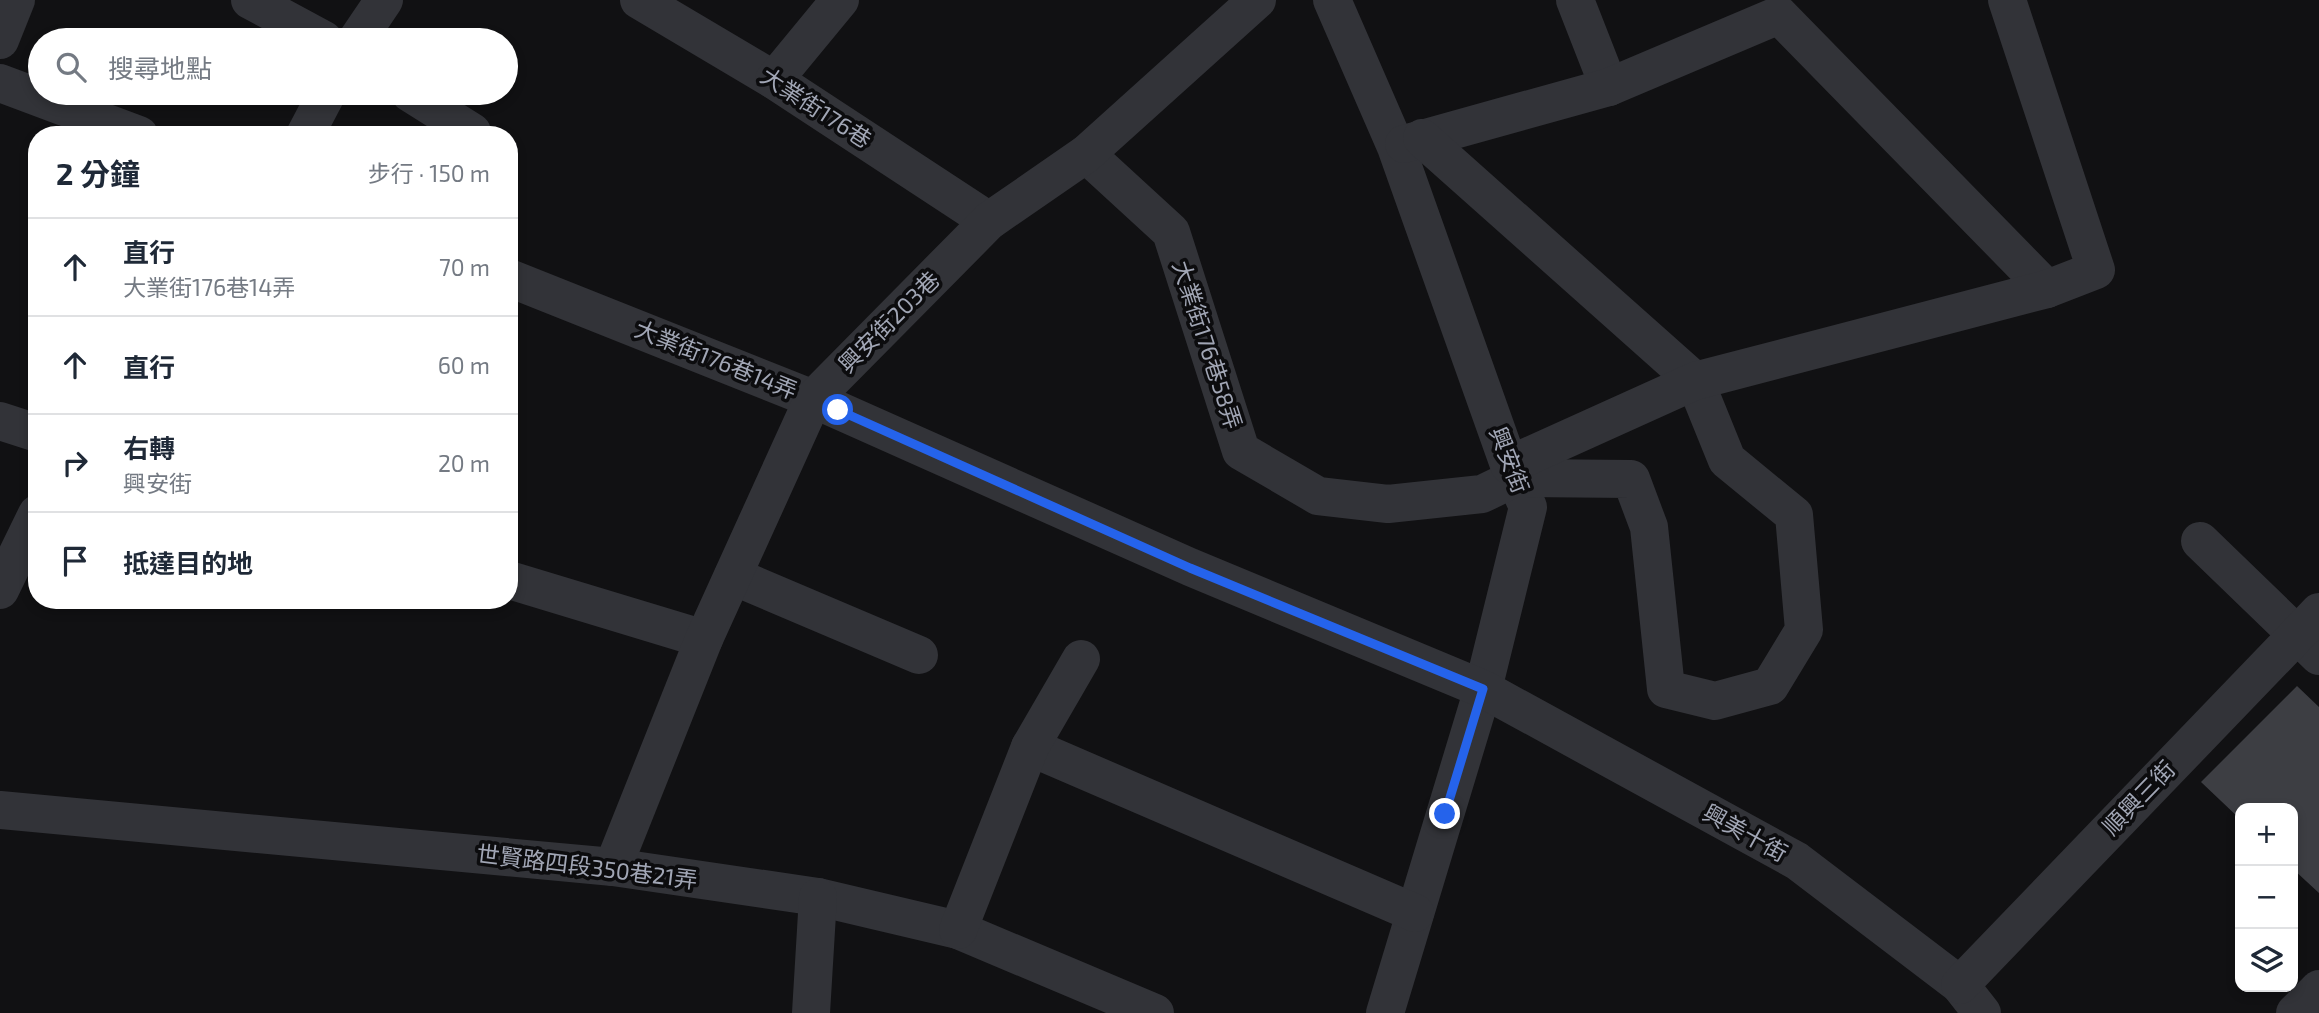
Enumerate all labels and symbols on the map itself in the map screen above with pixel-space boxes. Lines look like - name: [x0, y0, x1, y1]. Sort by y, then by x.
- street label: 大業街176巷: [756, 61, 877, 153]
- street label: 大業街176巷58弄: [1168, 257, 1248, 432]
- street label: 興安街203巷: [832, 265, 945, 378]
- street label: 大業街176巷14弄: [631, 314, 802, 404]
- route start: [822, 394, 853, 425]
- street label: 興安街: [1484, 422, 1535, 497]
- street label: 順興三街: [2096, 754, 2180, 840]
- route end: [1429, 798, 1460, 829]
- street label: 興美十街: [1698, 798, 1793, 867]
- street label: 世賢路四段350巷21弄: [475, 839, 699, 893]

